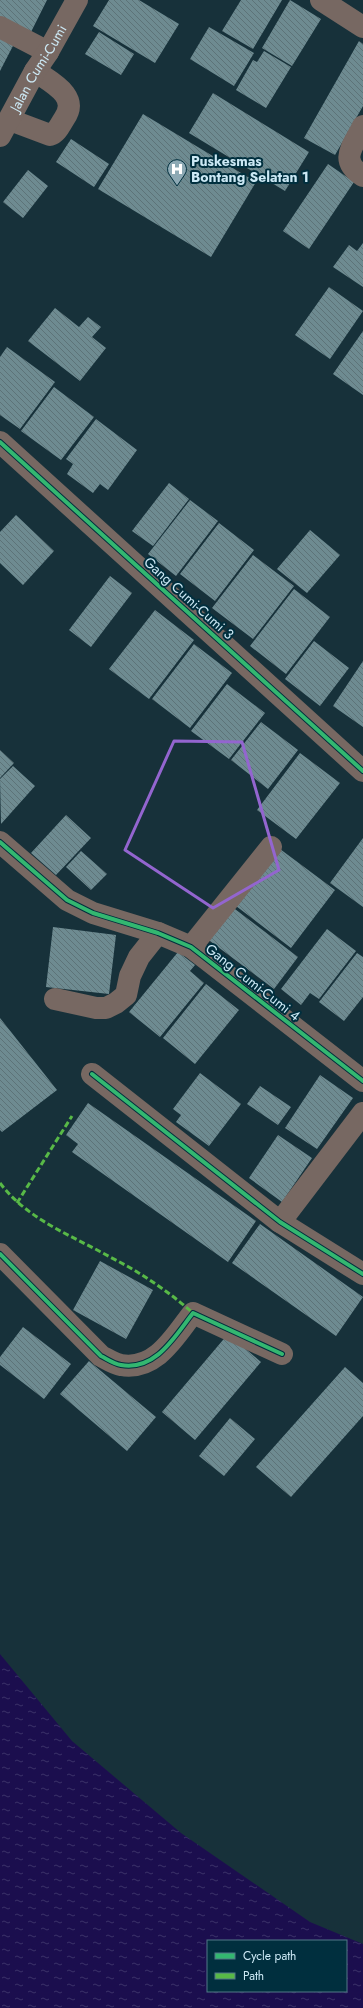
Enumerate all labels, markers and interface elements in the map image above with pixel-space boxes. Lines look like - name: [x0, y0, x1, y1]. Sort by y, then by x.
- street label: Jalan Cumi-Cumi: [4, 21, 71, 117]
- place label: Puskesmas Bontang Selatan 1: [191, 151, 309, 187]
- hospital icon: Puskesmas Bontang Selatan 1: [166, 158, 188, 186]
- street label: Gang Cumi-Cumi 3: [140, 552, 239, 644]
- street label: Gang Cumi-Cumi 4: [201, 939, 305, 1025]
- legend: [207, 1940, 347, 1992]
- text: Cycle path: [243, 1947, 296, 1965]
- text: Path: [243, 1967, 264, 1985]

